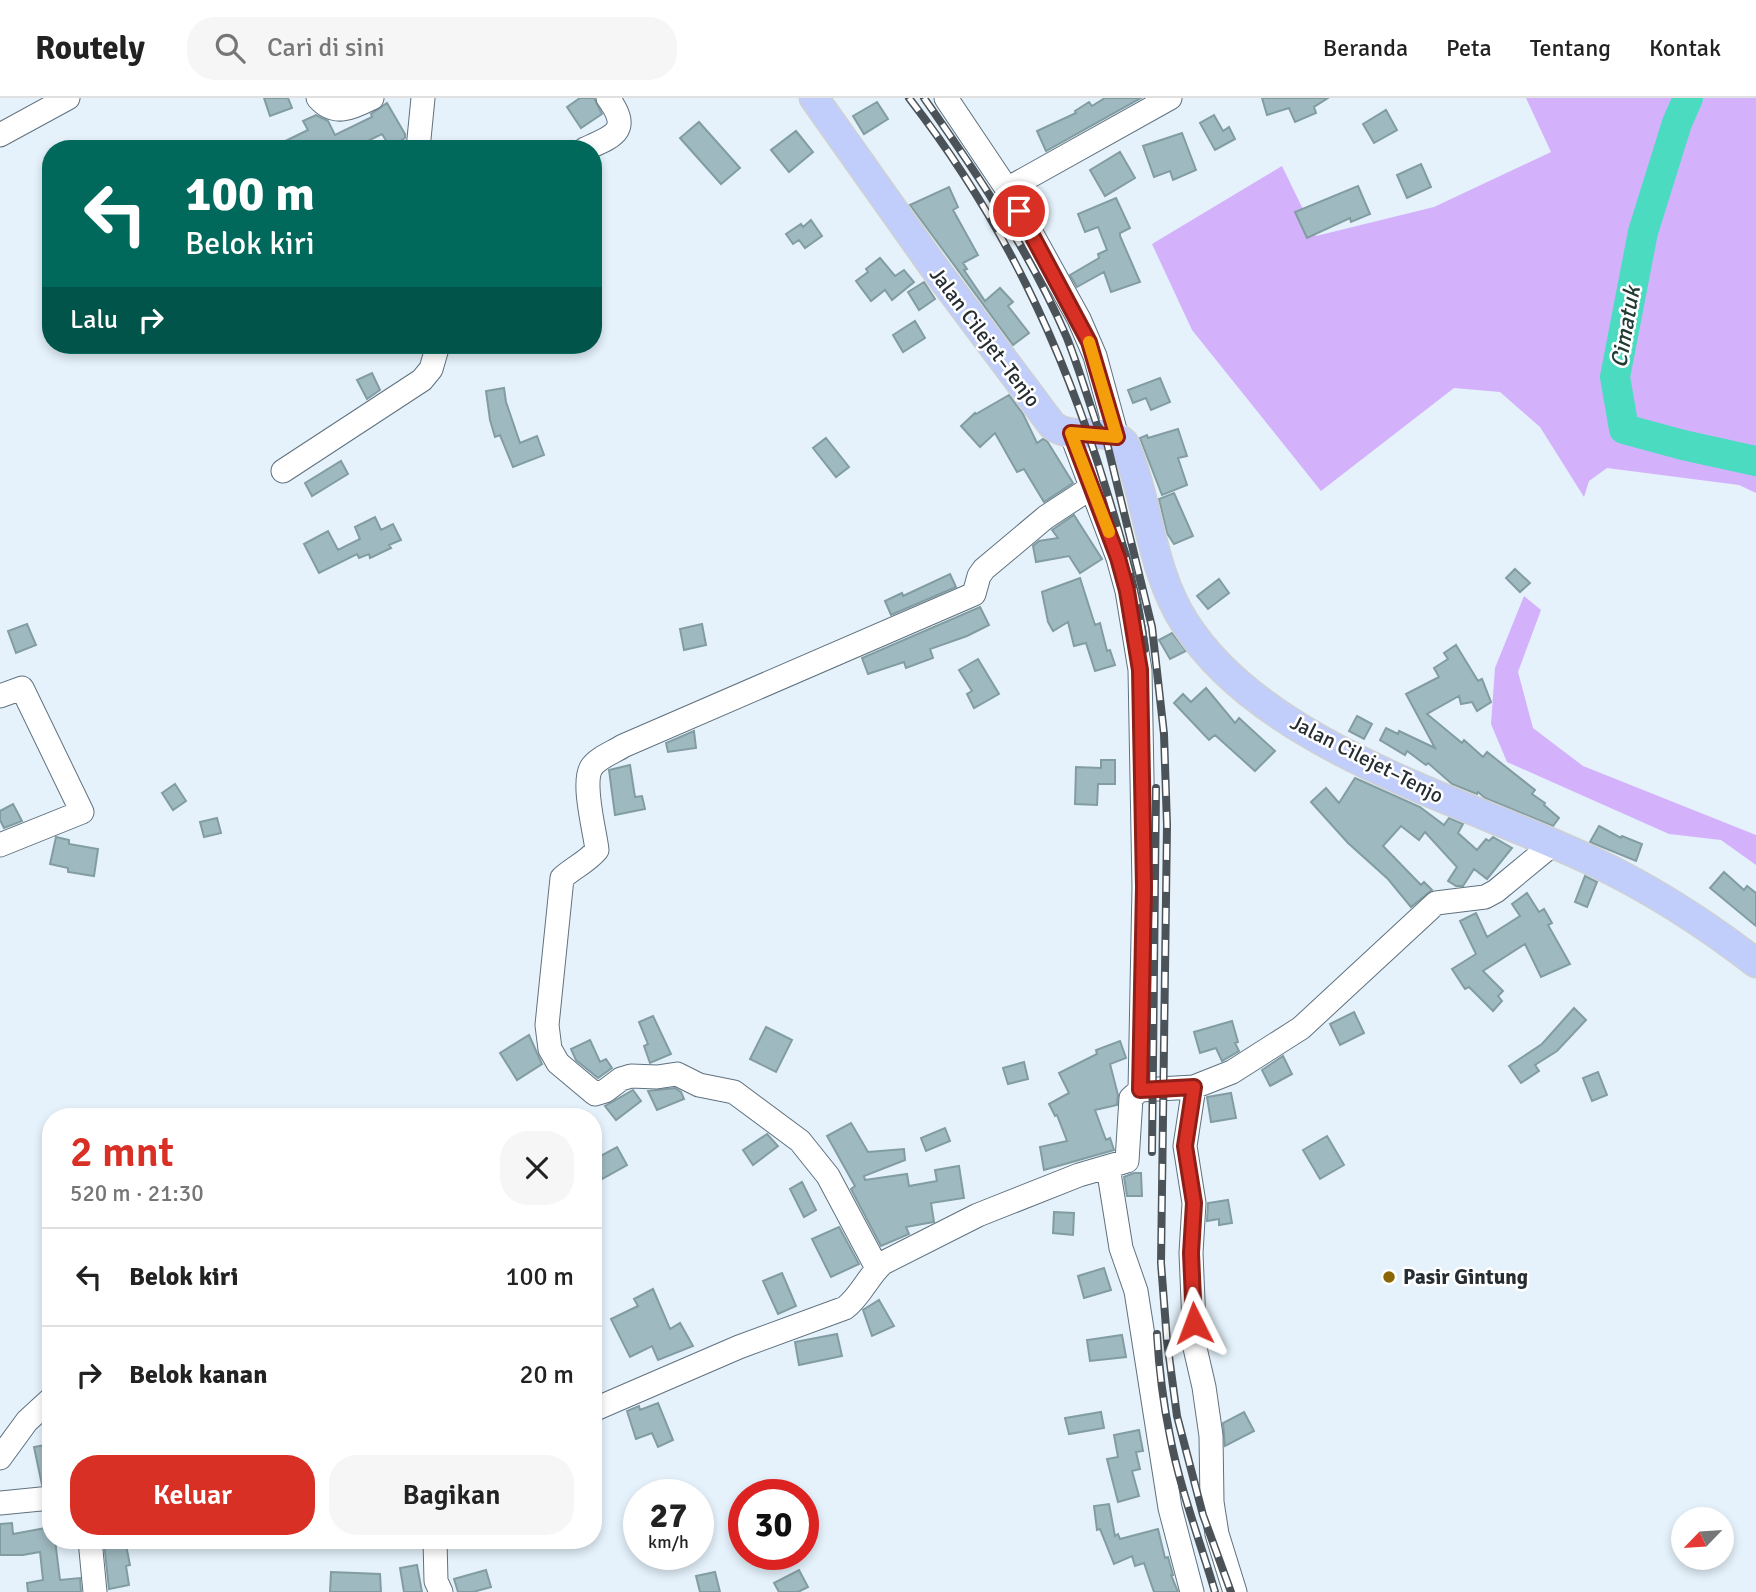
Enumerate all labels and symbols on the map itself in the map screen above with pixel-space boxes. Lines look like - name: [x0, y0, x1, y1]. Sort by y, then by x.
- pin: [989, 181, 1049, 241]
- street label: Jalan Cilejet–Tenjo: [924, 262, 1046, 412]
- water label: Cimatuk: [1604, 282, 1647, 370]
- street label: Jalan Cilejet–Tenjo: [1286, 709, 1448, 809]
- place label: Pasir Gintung: [1403, 1264, 1528, 1290]
- marker: Pasir Gintung: [1381, 1269, 1397, 1285]
- position arrow: [1157, 1286, 1231, 1360]
- speed limit sign: 30: [728, 1479, 819, 1570]
- north arrow: [1671, 1507, 1734, 1570]

